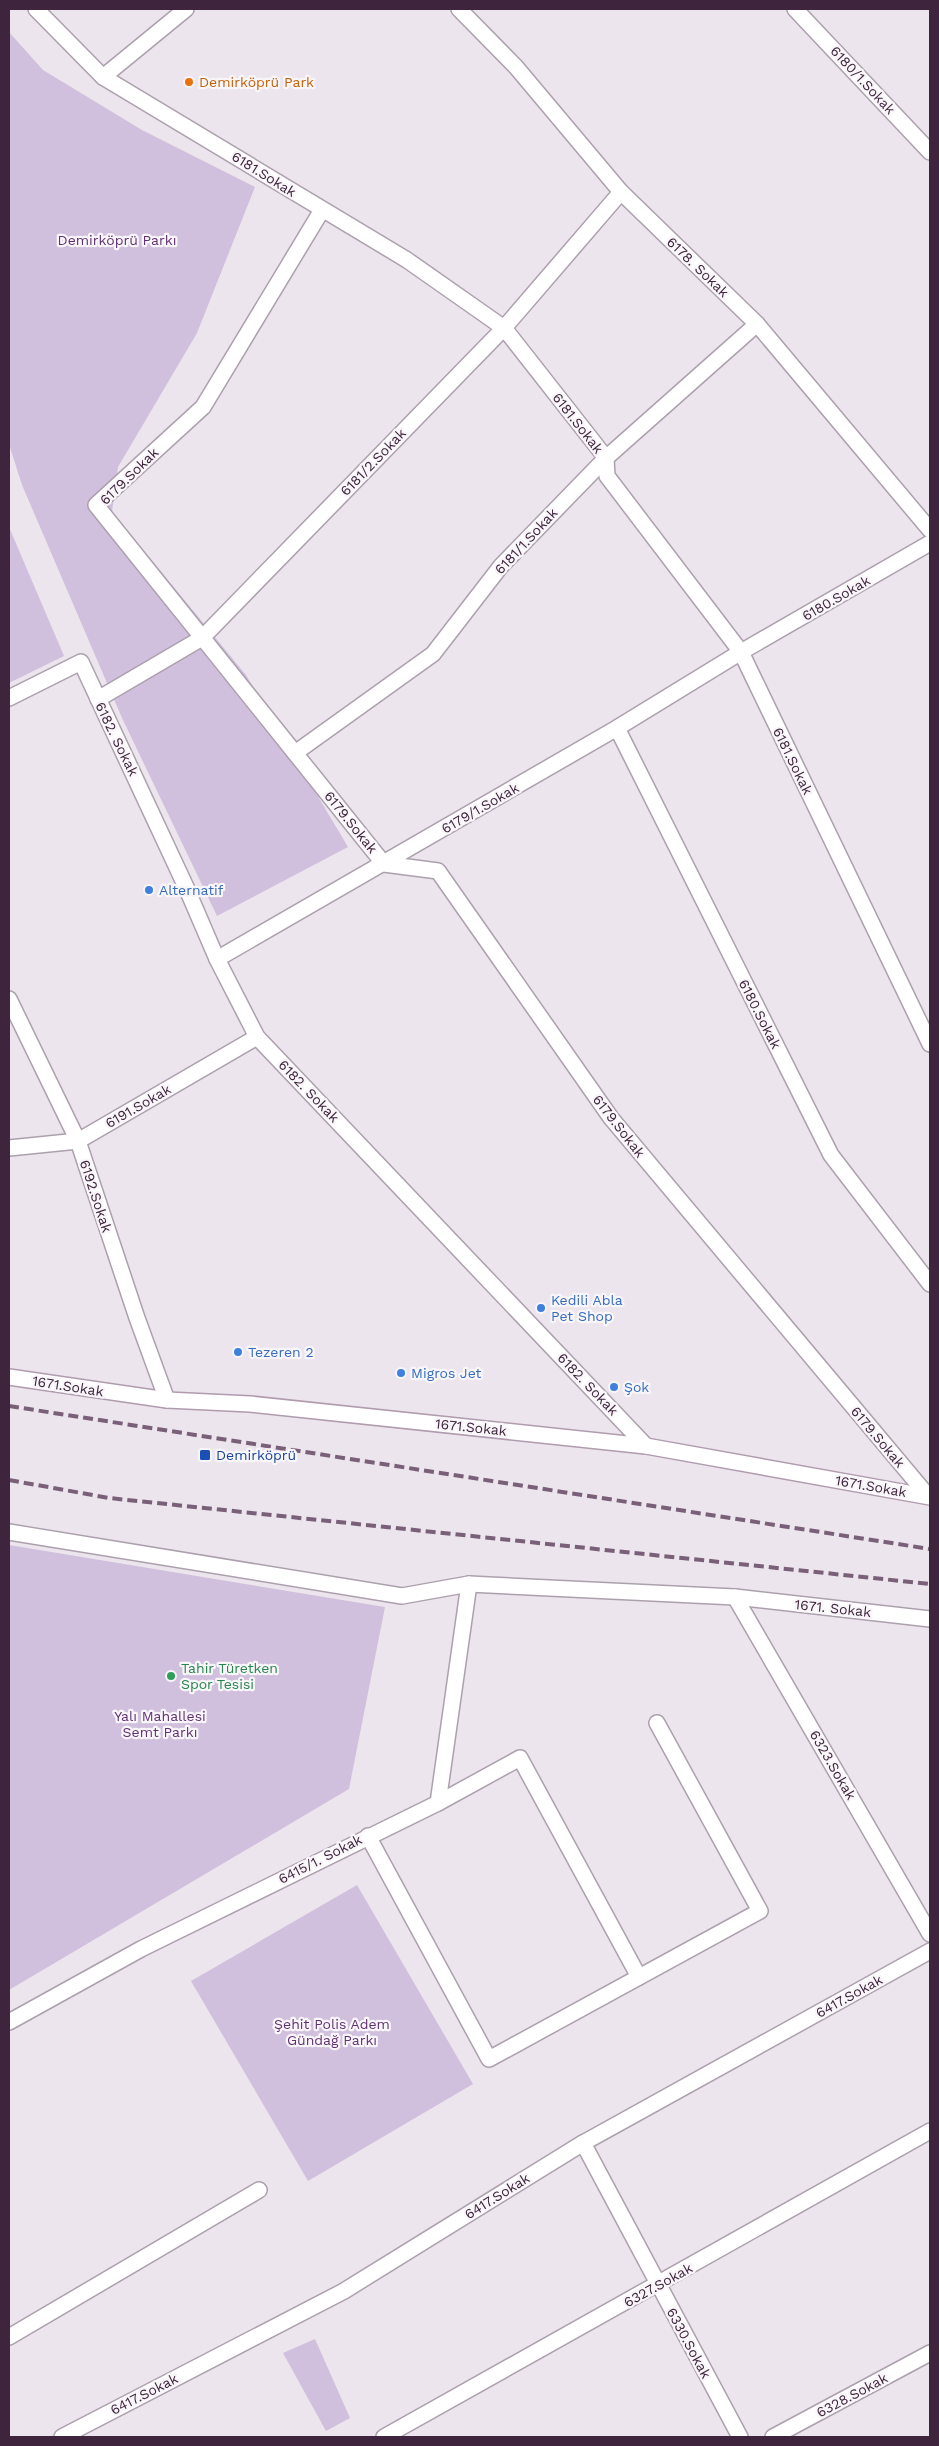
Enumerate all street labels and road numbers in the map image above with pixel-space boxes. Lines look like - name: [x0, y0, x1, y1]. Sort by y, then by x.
- street label: 6180/1.Sokak: [827, 43, 899, 117]
- street label: 6181.Sokak: [229, 148, 299, 200]
- street label: 6178. Sokak: [664, 234, 732, 300]
- street label: 6181.Sokak: [549, 389, 607, 457]
- street label: 6181/2.Sokak: [337, 425, 409, 499]
- street label: 6179.Sokak: [96, 444, 162, 508]
- street label: 6181/1.Sokak: [491, 505, 561, 577]
- street label: 6180.Sokak: [799, 572, 873, 624]
- street label: 6182. Sokak: [92, 699, 142, 779]
- street label: 6181.Sokak: [770, 725, 816, 797]
- street label: 6179/1.Sokak: [438, 779, 522, 837]
- street label: 6179.Sokak: [321, 788, 381, 856]
- street label: 6180.Sokak: [736, 977, 784, 1051]
- street label: 6182. Sokak: [275, 1057, 343, 1125]
- street label: 6191.Sokak: [102, 1081, 174, 1131]
- street label: 6179.Sokak: [590, 1092, 648, 1161]
- street label: 6192.Sokak: [77, 1158, 115, 1234]
- street label: 6182. Sokak: [554, 1350, 622, 1418]
- street label: 1671.Sokak: [31, 1372, 105, 1400]
- street label: 6179.Sokak: [848, 1403, 908, 1471]
- street label: 1671.Sokak: [434, 1415, 508, 1439]
- street label: 1671.Sokak: [834, 1472, 908, 1500]
- street label: 1671. Sokak: [794, 1596, 872, 1620]
- street label: 6323.Sokak: [807, 1727, 859, 1803]
- street label: 6415/1. Sokak: [276, 1831, 364, 1887]
- street label: 6417.Sokak: [813, 1971, 885, 2021]
- street label: 6417.Sokak: [462, 2170, 532, 2222]
- street label: 6327.Sokak: [621, 2260, 695, 2310]
- street label: 6330.Sokak: [664, 2305, 714, 2381]
- street label: 6417.Sokak: [108, 2370, 180, 2418]
- street label: 6328.Sokak: [814, 2370, 890, 2420]

